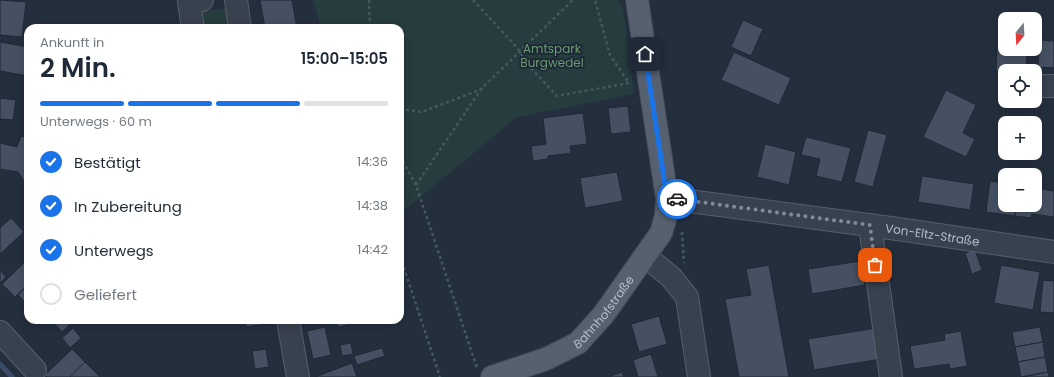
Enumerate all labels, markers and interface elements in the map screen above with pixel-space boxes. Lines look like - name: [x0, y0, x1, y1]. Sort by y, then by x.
- north arrow: [998, 12, 1042, 56]
- map controls: [998, 12, 1042, 212]
- text: Ankunft in: [40, 33, 104, 52]
- pin: [628, 37, 662, 71]
- park label: Amtspark Burgwedel: [520, 40, 584, 71]
- icon: home: [634, 43, 656, 65]
- text: 15:00–15:05: [301, 48, 388, 69]
- text: 2 Min.: [40, 50, 116, 86]
- button: locate: [998, 64, 1042, 108]
- text: Unterwegs · 60 m: [40, 112, 152, 131]
- button: +: [998, 116, 1042, 160]
- icon: check: [40, 151, 62, 173]
- text: Bestätigt: [74, 152, 141, 173]
- text: 14:36: [357, 152, 388, 171]
- button: −: [998, 168, 1042, 212]
- courier: [657, 179, 697, 219]
- icon: car: [666, 188, 688, 210]
- icon: check: [40, 195, 62, 217]
- text: In Zubereitung: [74, 196, 182, 217]
- text: 14:38: [357, 196, 388, 215]
- street label: Von-Eltz-Straße: [884, 219, 981, 249]
- icon: check: [40, 239, 62, 261]
- text: Unterwegs: [74, 240, 154, 261]
- text: 14:42: [357, 240, 388, 259]
- pin: [858, 248, 892, 282]
- icon: bag: [864, 254, 886, 276]
- street label: Bahnhofstraße: [570, 272, 637, 352]
- text: Geliefert: [74, 284, 137, 305]

